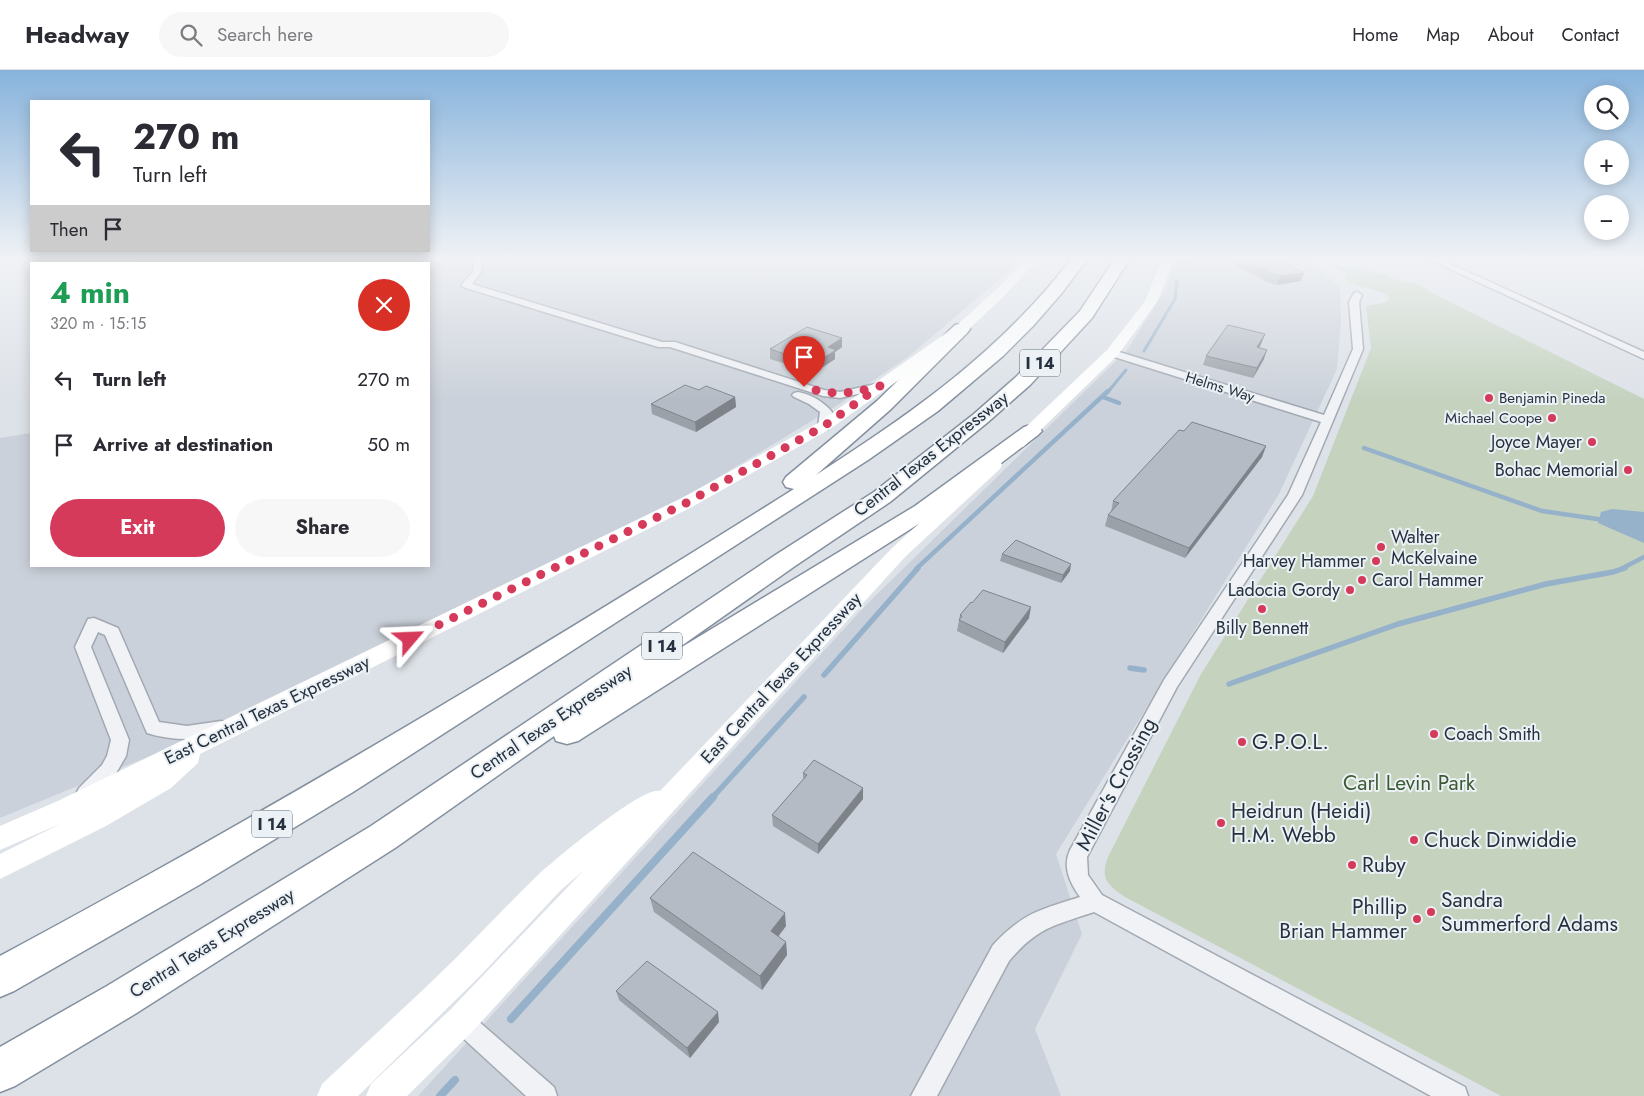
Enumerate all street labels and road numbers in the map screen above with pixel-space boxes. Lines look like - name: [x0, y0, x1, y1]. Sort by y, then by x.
- road number: I 14: [1020, 350, 1060, 376]
- street label: Helms Way: [1183, 366, 1258, 408]
- street label: Central Texas Expressway: [848, 385, 1014, 523]
- street label: East Central Texas Expressway: [695, 587, 868, 769]
- road number: I 14: [642, 632, 682, 660]
- street label: East Central Texas Expressway: [160, 649, 374, 771]
- street label: Central Texas Expressway: [465, 658, 637, 786]
- street label: Miller's Crossing: [1068, 712, 1164, 856]
- road number: I 14: [252, 811, 292, 838]
- street label: Central Texas Expressway: [124, 882, 300, 1004]

